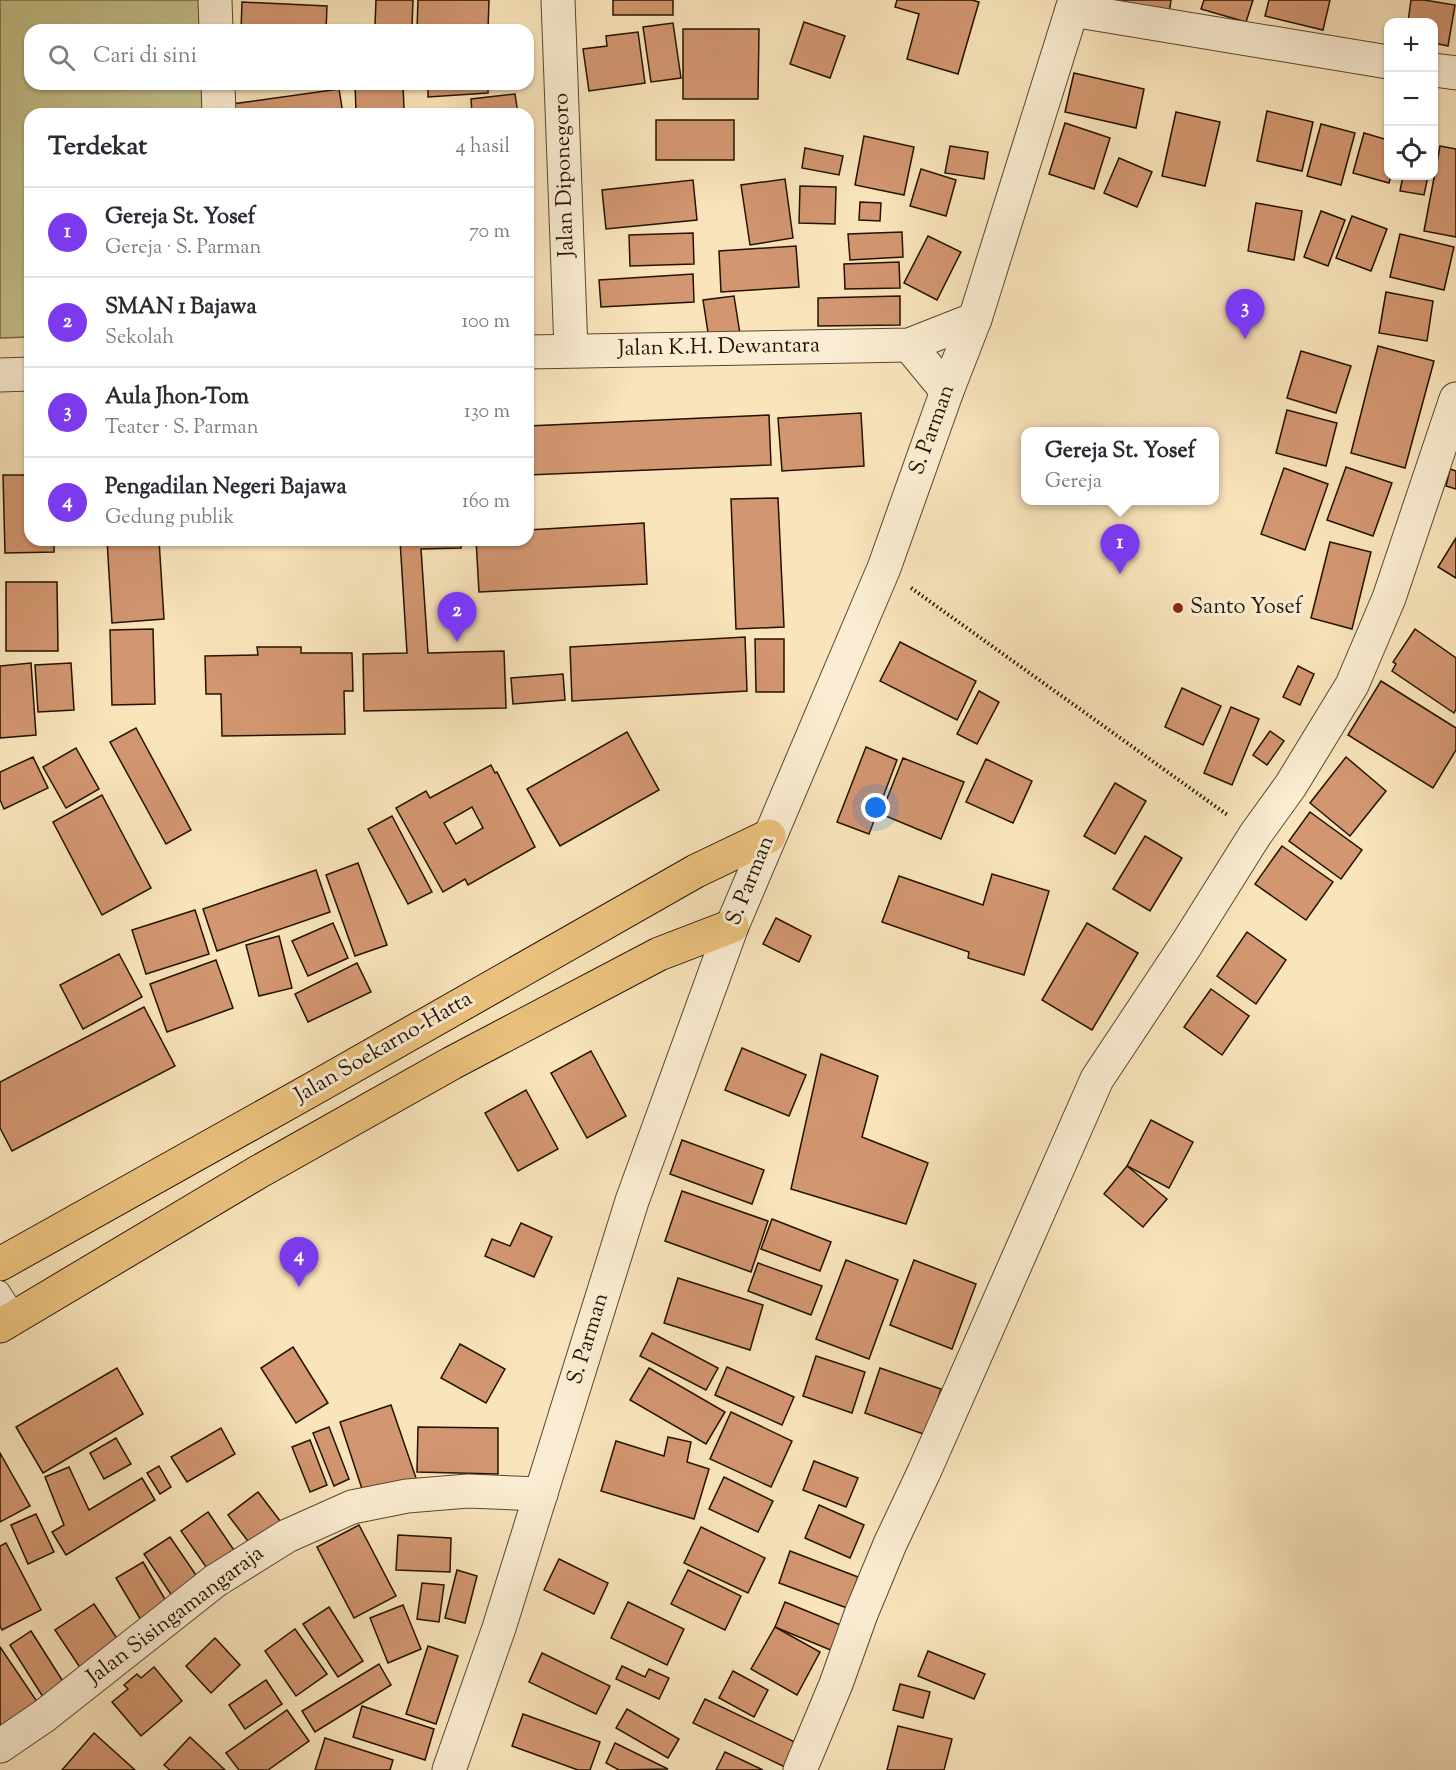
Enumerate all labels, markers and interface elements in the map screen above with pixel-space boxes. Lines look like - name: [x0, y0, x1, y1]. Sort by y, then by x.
- map controls: [1384, 18, 1438, 180]
- button: +: [1384, 18, 1438, 72]
- search box: [24, 24, 534, 90]
- icon: search: [45, 41, 78, 74]
- text: Cari di sini: [93, 41, 197, 73]
- button: −: [1384, 72, 1438, 126]
- street label: Jalan Diponegoro: [546, 92, 584, 259]
- button: locate: [1384, 126, 1438, 180]
- text: Terdekat: [48, 129, 147, 166]
- text: 4 hasil: [456, 133, 510, 162]
- text: Gereja St. Yosef: [105, 202, 255, 234]
- text: 1: [64, 218, 71, 247]
- text: 70 m: [469, 218, 510, 247]
- text: Gereja · S. Parman: [105, 234, 261, 263]
- pin: 3: [1226, 290, 1264, 339]
- text: SMAN 1 Bajawa: [105, 292, 257, 324]
- text: 2: [63, 308, 72, 337]
- text: 100 m: [461, 308, 510, 337]
- text: Sekolah: [105, 324, 174, 353]
- street label: Jalan K.H. Dewantara: [617, 330, 820, 366]
- street label: S. Parman: [902, 380, 964, 480]
- text: Aula Jhon-Tom: [105, 382, 249, 414]
- text: 3: [63, 398, 72, 427]
- text: 130 m: [464, 398, 510, 427]
- text: Teater · S. Parman: [105, 414, 259, 443]
- popup: [1021, 427, 1219, 505]
- text: Gereja St. Yosef: [1045, 436, 1195, 468]
- text: Gereja: [1045, 468, 1102, 497]
- text: Pengadilan Negeri Bajawa: [105, 472, 347, 504]
- text: 4: [62, 488, 73, 517]
- text: 160 m: [462, 488, 510, 517]
- text: Gedung publik: [105, 504, 234, 533]
- pin: 1: [1100, 524, 1140, 574]
- pin: 2: [438, 592, 476, 642]
- place label: Santo Yosef: [1190, 592, 1304, 624]
- marker: Santo Yosef: [1171, 601, 1185, 615]
- your location: [861, 793, 890, 822]
- street label: S. Parman: [719, 831, 783, 931]
- street label: Jalan Soekarno-Hatta: [288, 984, 479, 1113]
- pin: 4: [280, 1238, 318, 1287]
- street label: S. Parman: [560, 1289, 618, 1389]
- street label: Jalan Sisingamangaraja: [80, 1539, 271, 1694]

